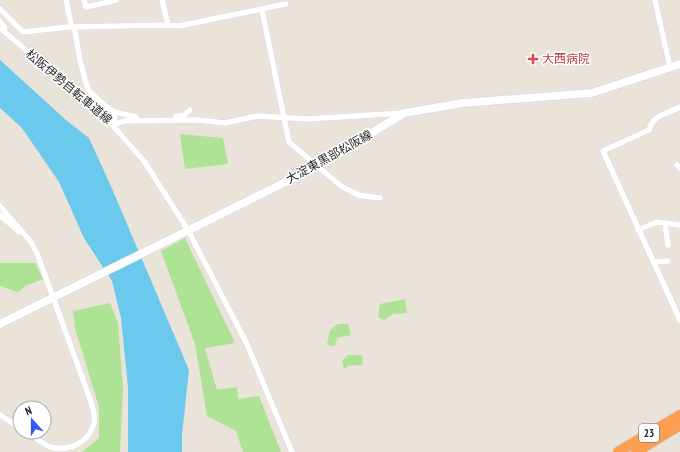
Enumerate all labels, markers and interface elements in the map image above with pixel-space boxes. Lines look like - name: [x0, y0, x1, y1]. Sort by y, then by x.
- street label: 松阪伊勢自転車道線: [23, 46, 116, 127]
- place label: 大西病院: [542, 51, 590, 66]
- marker: 大西病院: [527, 53, 539, 65]
- street label: 大淀東黒部松阪線: [283, 127, 374, 186]
- north arrow: [12, 400, 52, 440]
- text: N: [23, 403, 34, 418]
- road number: 23: [639, 424, 659, 442]

